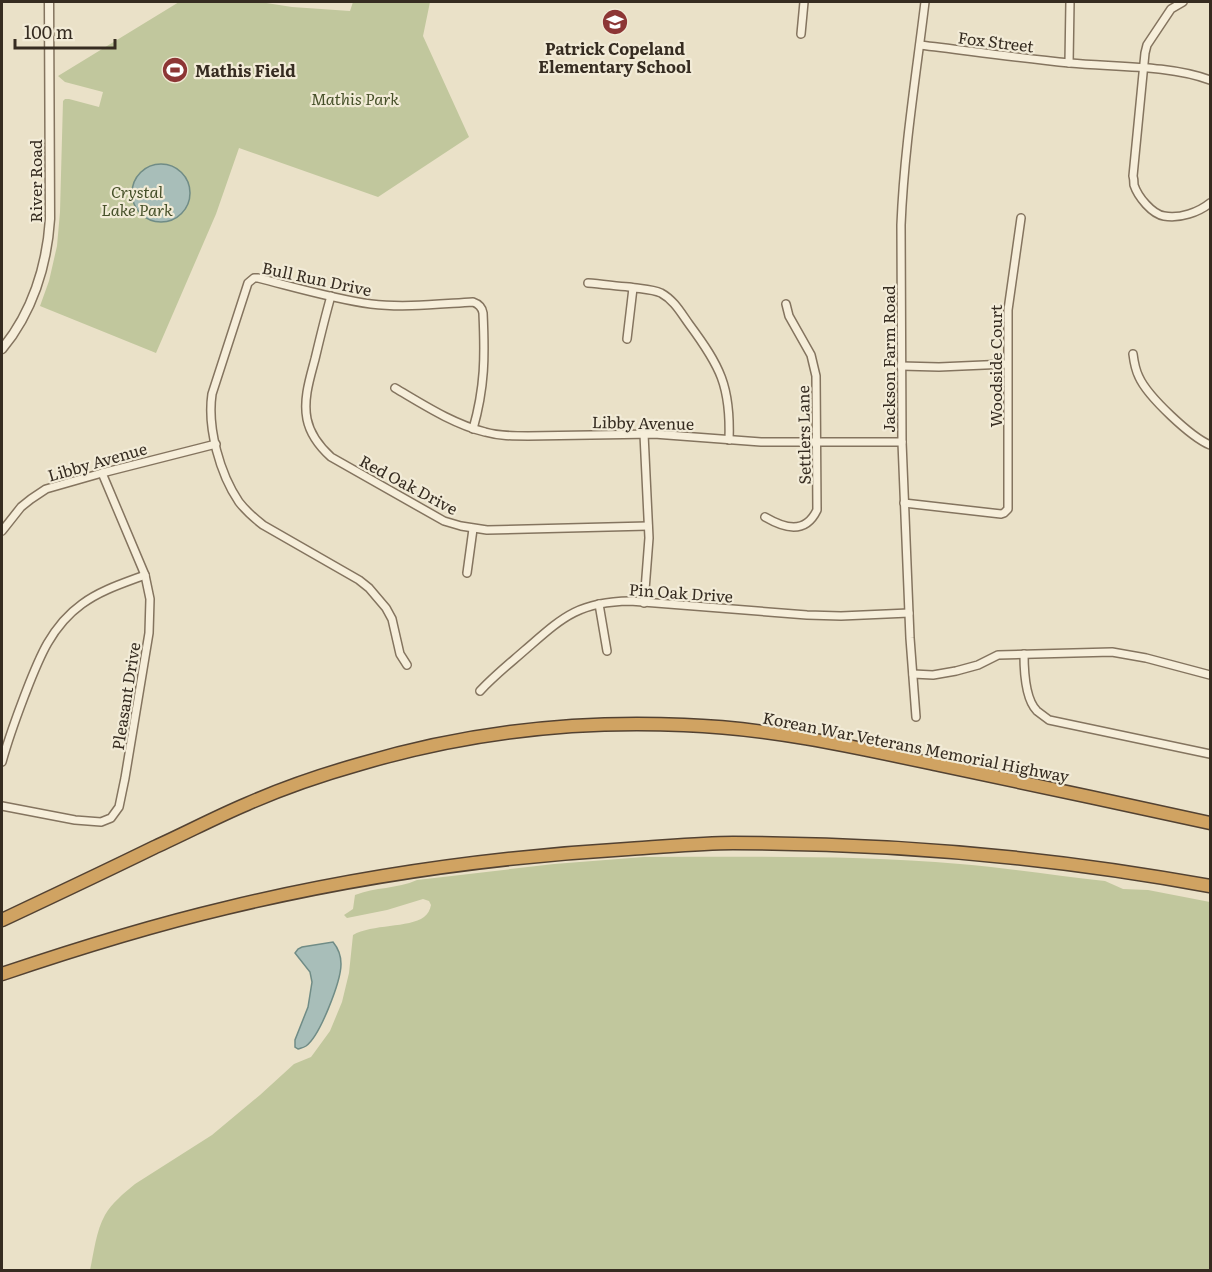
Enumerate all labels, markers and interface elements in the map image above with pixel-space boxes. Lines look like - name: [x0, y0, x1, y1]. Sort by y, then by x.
- school or university icon: Patrick Copeland Elementary School: [600, 7, 630, 37]
- scale bar: [15, 12, 116, 50]
- text: 100 m: [24, 18, 73, 45]
- street label: Fox Street: [957, 24, 1036, 58]
- place label: Patrick Copeland Elementary School: [538, 36, 692, 78]
- sports icon: Mathis Field: [160, 55, 190, 85]
- place label: Mathis Field: [195, 58, 296, 82]
- park label: Mathis Park: [311, 86, 399, 110]
- street label: River Road: [23, 139, 47, 223]
- park label: Crystal Lake Park: [101, 179, 173, 221]
- street label: Bull Run Drive: [260, 255, 374, 301]
- street label: Jackson Farm Road: [876, 285, 900, 433]
- street label: Woodside Court: [983, 304, 1007, 427]
- street label: Settlers Lane: [790, 385, 816, 485]
- street label: Libby Avenue: [592, 409, 694, 435]
- street label: Libby Avenue: [44, 435, 150, 487]
- street label: Red Oak Drive: [356, 448, 462, 520]
- street label: Pin Oak Drive: [628, 576, 734, 608]
- street label: Pleasant Drive: [105, 640, 145, 752]
- street label: Korean War Veterans Memorial Highway: [761, 704, 1072, 788]

